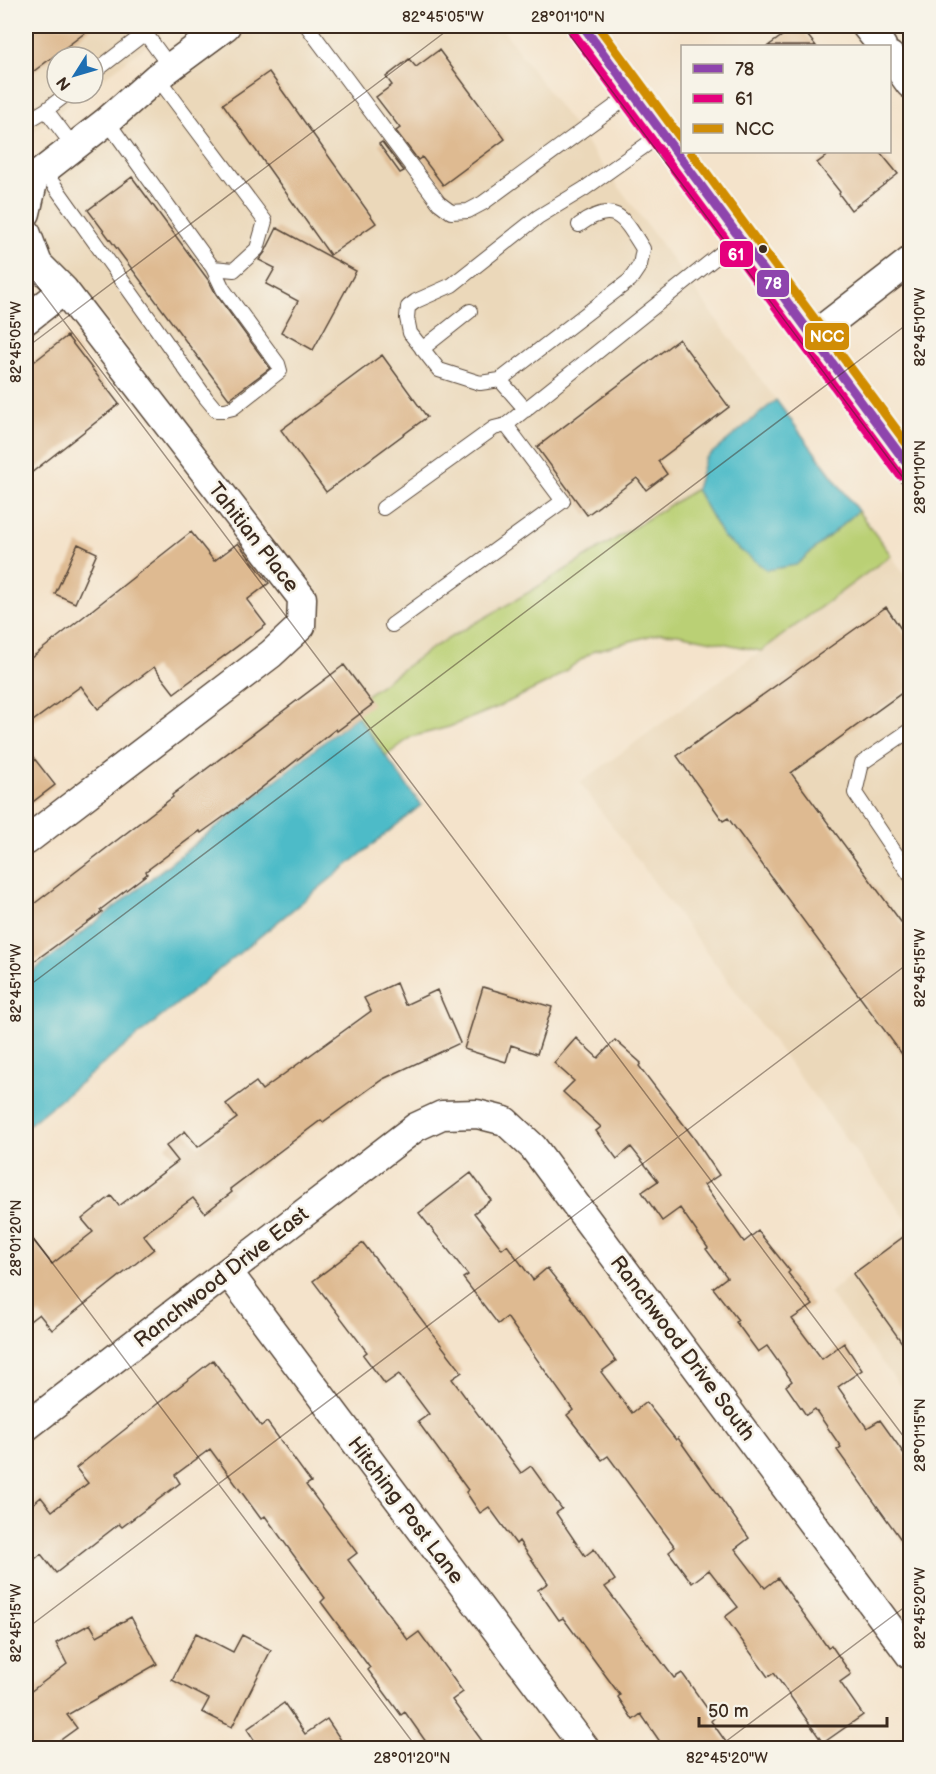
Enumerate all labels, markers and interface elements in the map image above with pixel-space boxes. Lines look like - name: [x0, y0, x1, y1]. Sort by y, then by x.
- text: 82°45'05"W: [402, 8, 484, 27]
- text: 28°01'10"N: [531, 8, 605, 27]
- north arrow: [45, 45, 105, 105]
- legend: [681, 45, 891, 153]
- text: 78: [735, 59, 754, 80]
- text: N: [53, 73, 75, 94]
- text: 61: [735, 89, 753, 110]
- text: NCC: [735, 119, 774, 140]
- line badge: 61: [719, 240, 754, 268]
- unlabelled marker: [757, 243, 769, 255]
- text: 61: [728, 246, 744, 265]
- line badge: 78: [756, 269, 790, 298]
- text: 78: [764, 275, 782, 294]
- text: 82°45'10"W: [911, 287, 930, 367]
- text: 82°45'05"W: [7, 301, 26, 383]
- line badge: NCC: [804, 322, 850, 351]
- text: NCC: [810, 328, 844, 347]
- text: 28°01'10"N: [911, 440, 930, 514]
- street label: Tahitian Place: [203, 477, 304, 597]
- text: 82°45'15"W: [911, 928, 930, 1007]
- text: 82°45'10"W: [7, 943, 26, 1023]
- text: 28°01'20"N: [7, 1199, 26, 1277]
- street label: Ranchwood Drive East: [129, 1201, 314, 1353]
- street label: Ranchwood Drive South: [605, 1251, 760, 1446]
- text: 28°01'15"N: [911, 1398, 930, 1472]
- street label: Hitching Post Lane: [342, 1432, 469, 1589]
- text: 82°45'20"W: [911, 1567, 930, 1649]
- text: 82°45'15"W: [7, 1583, 26, 1662]
- scale bar: [699, 1690, 886, 1728]
- text: 50 m: [708, 1701, 749, 1722]
- text: 28°01'20"N: [373, 1749, 451, 1768]
- text: 82°45'20"W: [686, 1749, 768, 1768]

